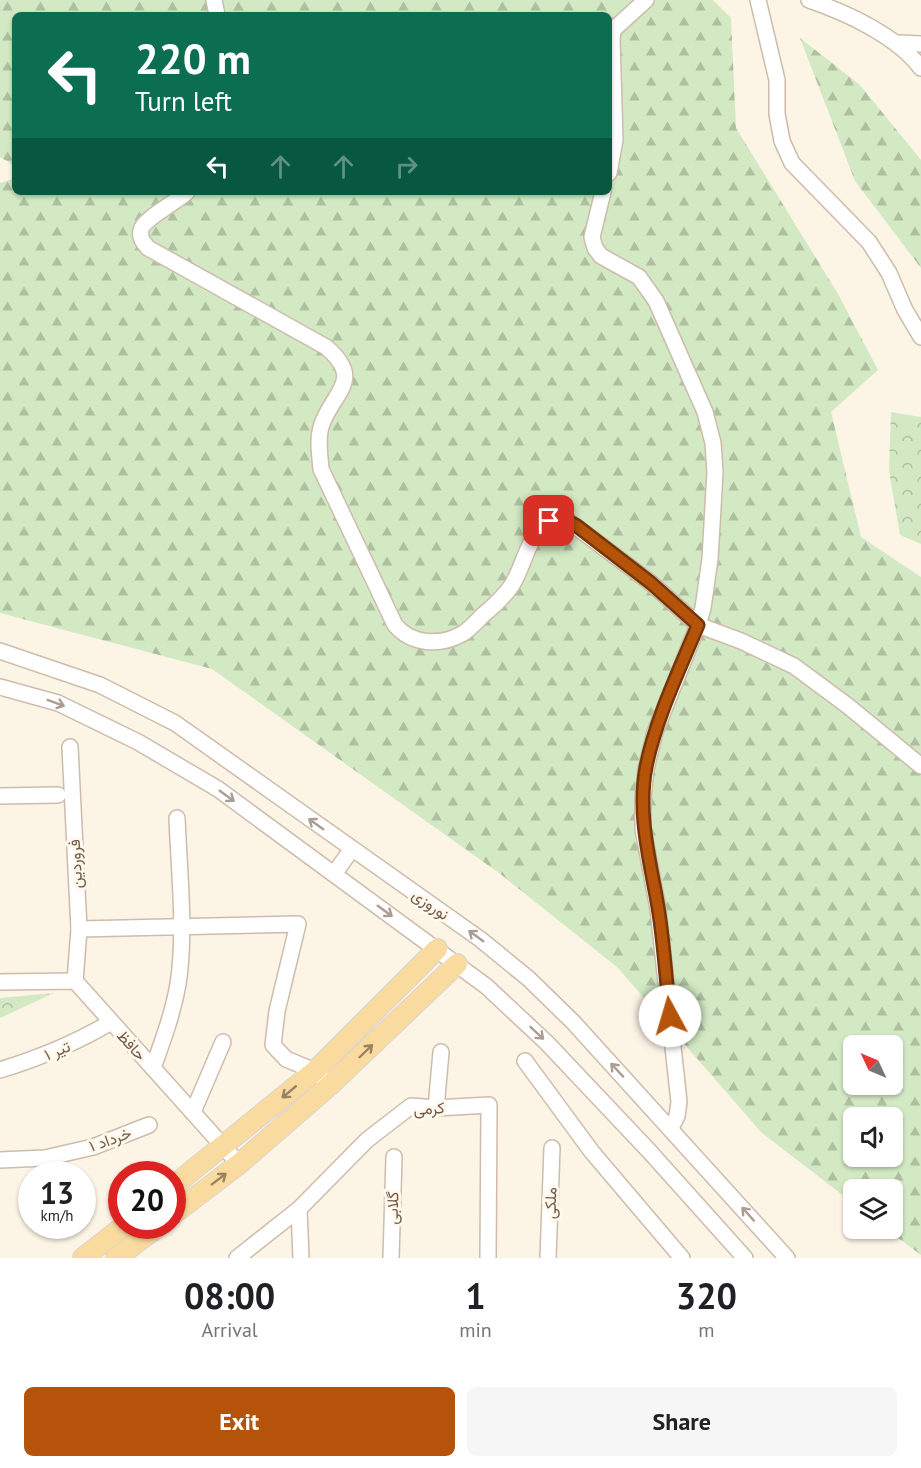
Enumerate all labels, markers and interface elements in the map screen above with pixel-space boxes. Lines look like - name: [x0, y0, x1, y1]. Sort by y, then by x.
- text: 220 m: [135, 31, 251, 86]
- icon: left: [36, 36, 114, 114]
- text: Turn left: [135, 84, 232, 118]
- icon: left: [201, 150, 234, 183]
- icon: ahead: [264, 150, 297, 183]
- icon: ahead: [327, 150, 360, 183]
- icon: right: [390, 150, 423, 183]
- pin: [523, 495, 574, 546]
- icon: arrive: [532, 504, 565, 537]
- one-way arrow: [46, 699, 65, 710]
- one-way arrow: [219, 790, 235, 802]
- one-way arrow: [309, 817, 325, 830]
- street label: فروردین: [64, 839, 87, 889]
- street label: نوروزی: [408, 884, 453, 925]
- one-way arrow: [376, 905, 392, 917]
- one-way arrow: [468, 930, 484, 942]
- position arrow: [638, 984, 702, 1048]
- street label: حافظ: [113, 1026, 151, 1065]
- one-way arrow: [529, 1026, 544, 1040]
- north arrow: [843, 1035, 903, 1095]
- map controls: [843, 1035, 903, 1239]
- street label: تیر ۱: [41, 1036, 74, 1065]
- one-way arrow: [358, 1044, 373, 1058]
- one-way arrow: [610, 1063, 624, 1078]
- one-way arrow: [281, 1086, 297, 1099]
- street label: کرمی: [413, 1097, 445, 1120]
- button: sound: [843, 1107, 903, 1167]
- street label: خرداد ۱: [86, 1122, 134, 1157]
- speed limit sign: 20: [108, 1161, 186, 1239]
- text: 13: [40, 1173, 74, 1212]
- one-way arrow: [211, 1173, 227, 1186]
- button: layers: [843, 1179, 903, 1239]
- street label: ملکی: [539, 1187, 562, 1219]
- street label: گلابی: [381, 1191, 404, 1225]
- text: km/h: [41, 1206, 73, 1225]
- one-way arrow: [741, 1207, 755, 1222]
- text: 08:00: [184, 1272, 275, 1319]
- text: 1: [465, 1272, 486, 1319]
- text: 320: [676, 1272, 737, 1319]
- text: Arrival: [202, 1317, 258, 1343]
- text: min: [459, 1317, 492, 1343]
- text: m: [698, 1317, 715, 1343]
- button: Exit: [24, 1387, 455, 1456]
- button: Share: [467, 1387, 897, 1456]

